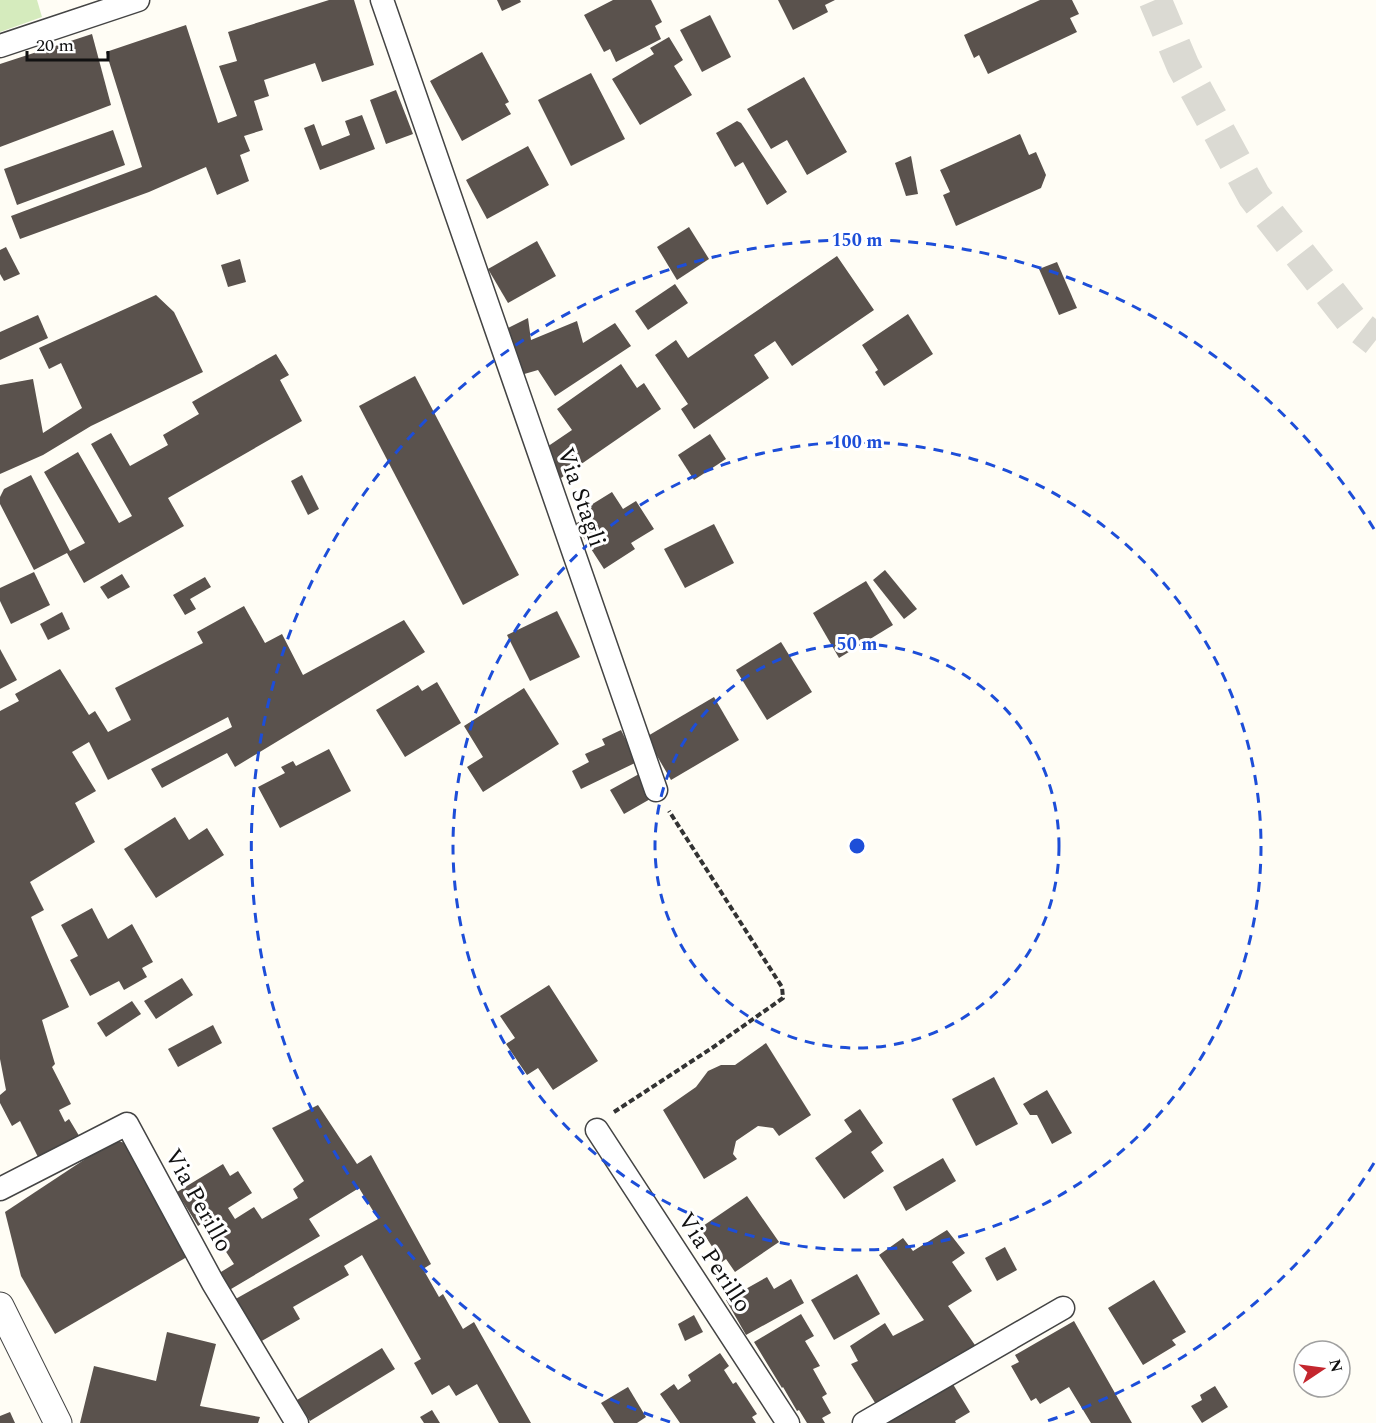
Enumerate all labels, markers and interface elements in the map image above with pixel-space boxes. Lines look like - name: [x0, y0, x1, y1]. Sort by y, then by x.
- scale bar: [27, 24, 108, 62]
- text: 20 m: [36, 32, 74, 59]
- text: 150 m: [831, 227, 883, 254]
- text: 100 m: [831, 429, 883, 456]
- street label: Via Stagli: [547, 443, 615, 552]
- text: 50 m: [837, 631, 877, 658]
- centre of rings: [847, 836, 867, 856]
- street label: Via Perillo: [155, 1142, 241, 1259]
- street label: Via Perillo: [668, 1205, 760, 1320]
- north arrow: [1292, 1339, 1352, 1399]
- text: N: [1322, 1357, 1349, 1375]

